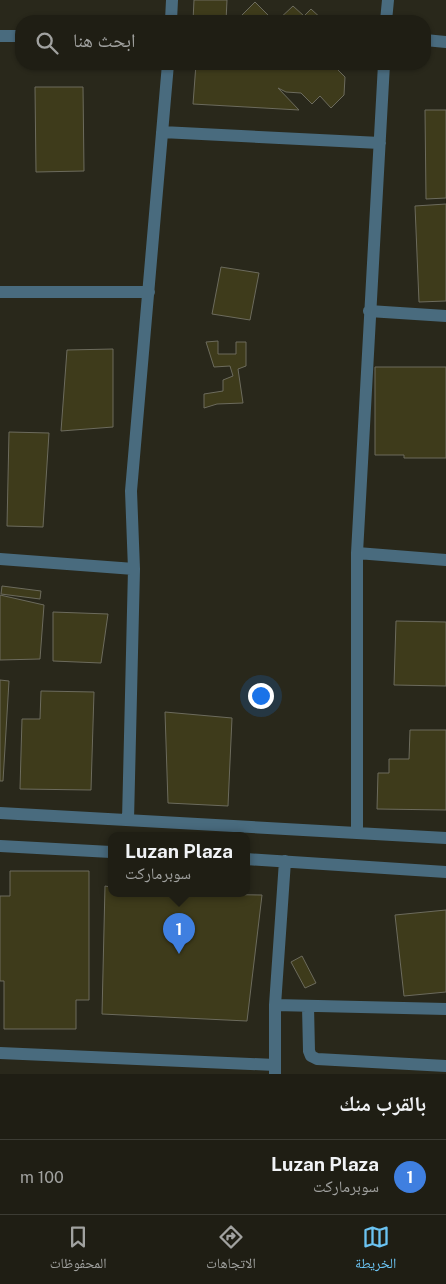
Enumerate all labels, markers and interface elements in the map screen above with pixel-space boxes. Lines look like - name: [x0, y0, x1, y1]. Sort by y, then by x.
- search box: [15, 15, 431, 70]
- icon: search: [33, 29, 61, 57]
- text: ابحث هنا: [73, 29, 136, 51]
- your location: [248, 683, 274, 709]
- popup: [108, 832, 250, 897]
- text: Luzan Plaza: [125, 840, 233, 862]
- text: سوبرماركت: [125, 864, 191, 883]
- pin: 1: [163, 913, 195, 954]
- text: بالقرب منك: [339, 1091, 426, 1116]
- text: Luzan Plaza: [271, 1153, 379, 1175]
- text: 100 m: [20, 1168, 64, 1187]
- text: 1: [407, 1168, 413, 1187]
- text: سوبرماركت: [313, 1177, 379, 1196]
- tab: المحفوظات: [50, 1223, 107, 1277]
- tab: الاتجاهات: [206, 1223, 256, 1277]
- tab: الخريطة: [355, 1223, 396, 1277]

